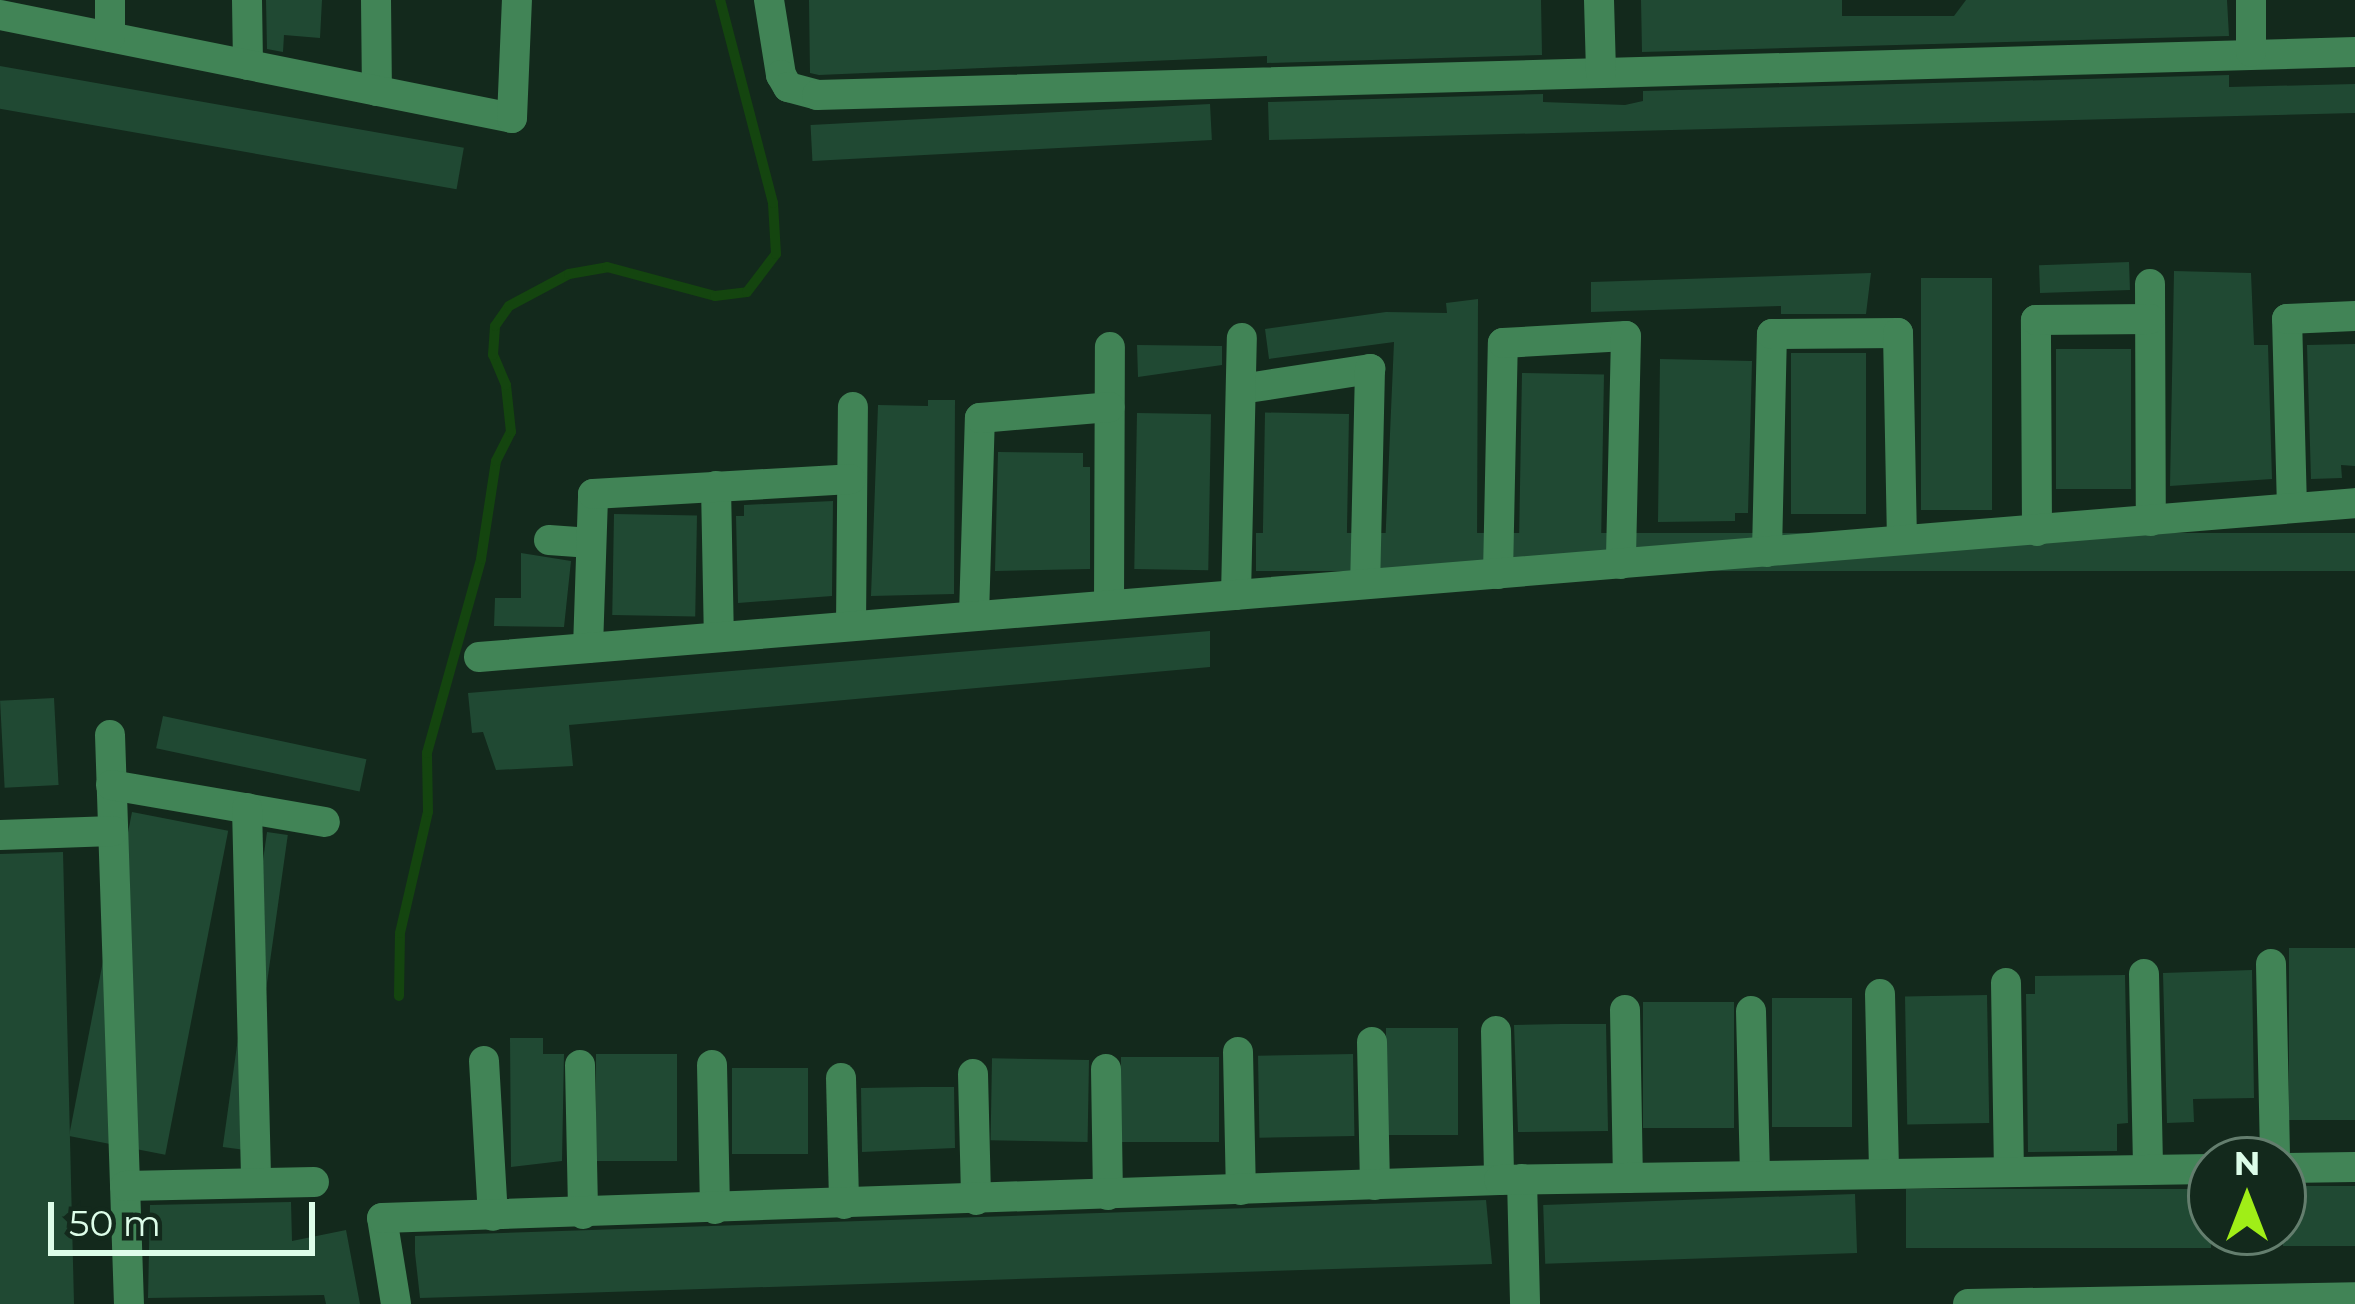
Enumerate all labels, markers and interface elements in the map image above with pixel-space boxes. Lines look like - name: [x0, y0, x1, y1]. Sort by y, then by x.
- north arrow: [2187, 1136, 2307, 1256]
- text: N: [2234, 1143, 2260, 1183]
- scale bar: [54, 1178, 321, 1252]
- text: 50 m: [69, 1201, 161, 1245]

